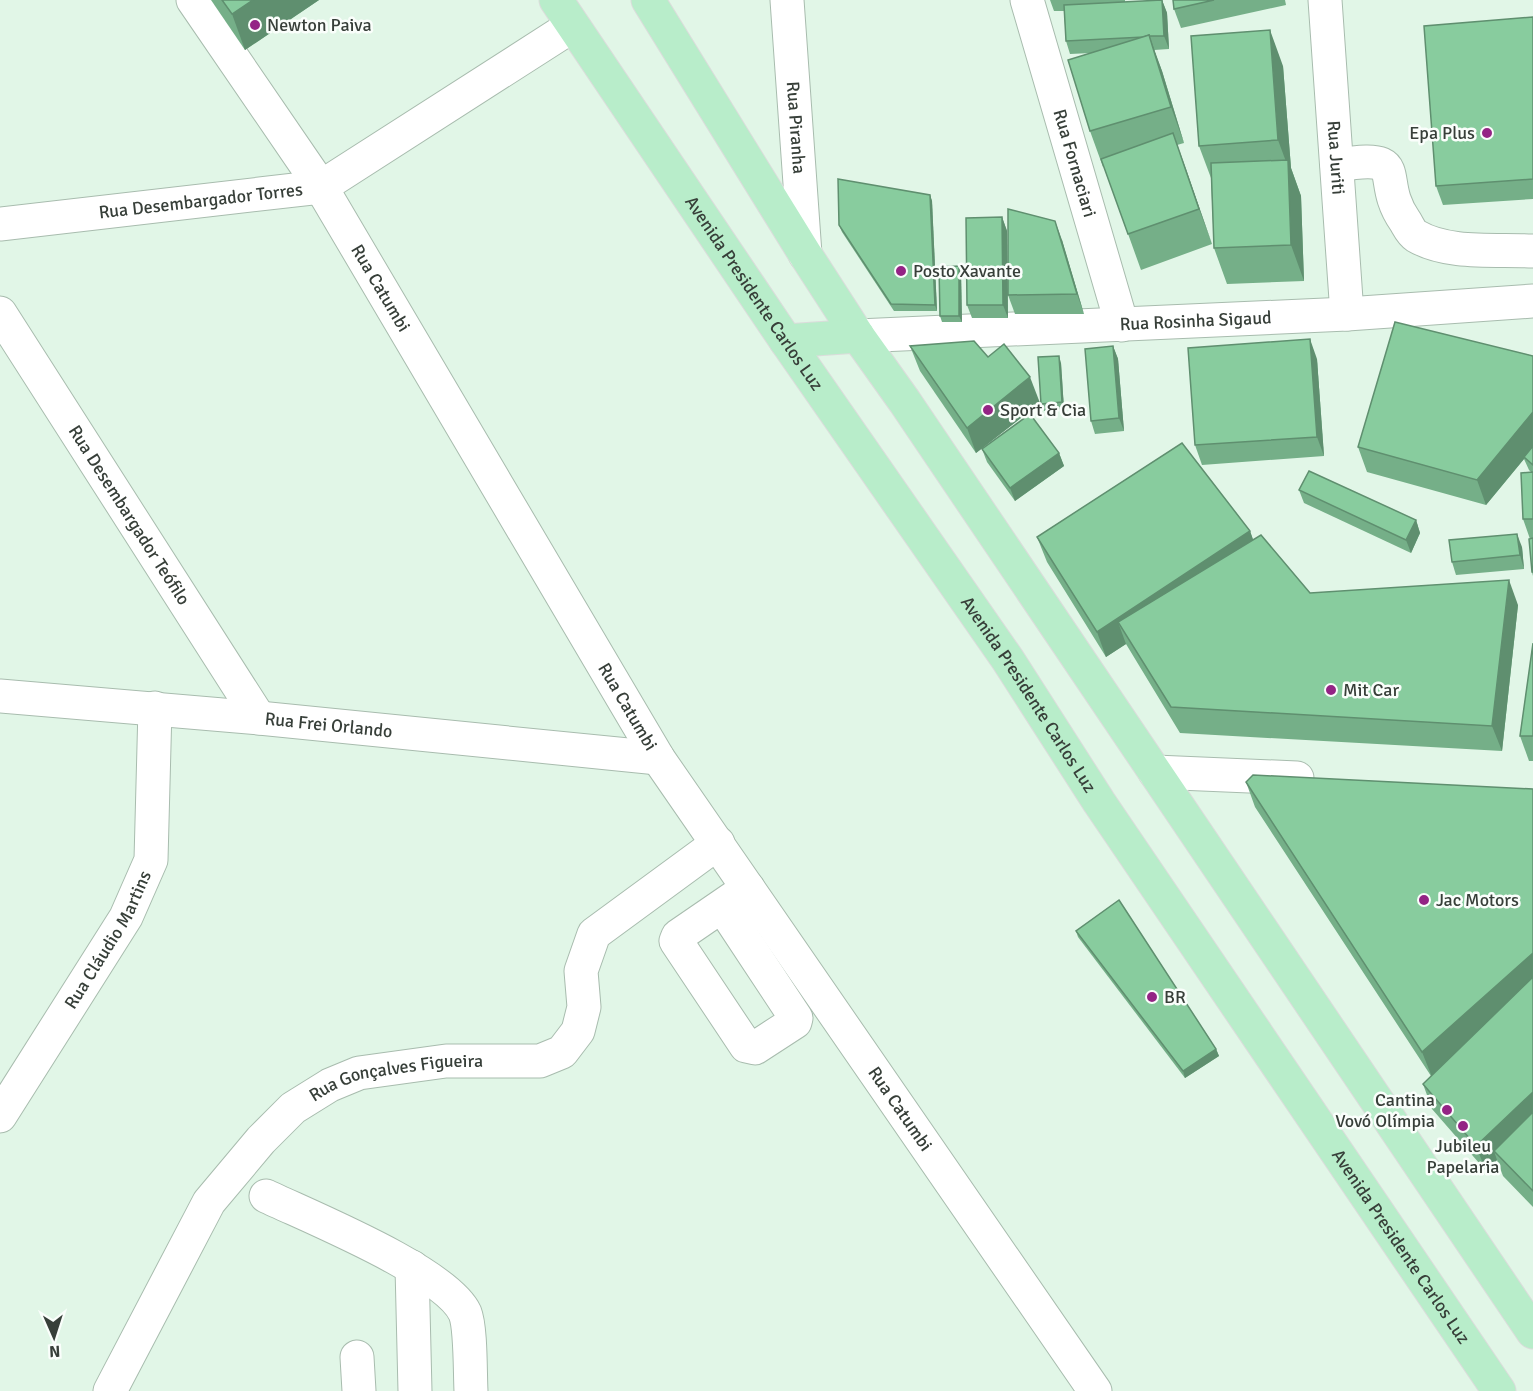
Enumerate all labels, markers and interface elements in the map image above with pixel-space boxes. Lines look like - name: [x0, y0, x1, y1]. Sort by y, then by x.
- place label: Newton Paiva: [267, 14, 372, 36]
- marker: Newton Paiva: [248, 18, 262, 32]
- street label: Rua Piranha: [782, 81, 810, 175]
- street label: Rua Fornaciari: [1048, 106, 1101, 220]
- street label: Rua Juriti: [1322, 120, 1350, 195]
- place label: Epa Plus: [1409, 122, 1475, 144]
- marker: Epa Plus: [1480, 126, 1494, 140]
- street label: Rua Desembargador Torres: [98, 178, 304, 224]
- street label: Avenida Presidente Carlos Luz: [680, 192, 828, 395]
- street label: Rua Catumbi: [346, 240, 415, 336]
- place label: Posto Xavante: [913, 260, 1021, 282]
- marker: Posto Xavante: [894, 264, 908, 278]
- street label: Rua Rosinha Sigaud: [1119, 306, 1272, 335]
- place label: Sport & Cia: [1000, 399, 1086, 421]
- marker: Sport & Cia: [981, 403, 995, 417]
- street label: Rua Desembargador Teófilo: [64, 421, 195, 609]
- street label: Avenida Presidente Carlos Luz: [956, 592, 1101, 797]
- street label: Rua Catumbi: [593, 659, 662, 754]
- place label: Mit Car: [1343, 679, 1399, 701]
- marker: Mit Car: [1324, 683, 1338, 697]
- street label: Rua Frei Orlando: [264, 708, 394, 742]
- street label: Rua Cláudio Martins: [60, 867, 156, 1013]
- place label: Jac Motors: [1436, 889, 1519, 911]
- marker: Jac Motors: [1417, 893, 1431, 907]
- place label: BR: [1164, 986, 1186, 1008]
- marker: BR: [1145, 990, 1159, 1004]
- street label: Rua Gonçalves Figueira: [305, 1050, 483, 1106]
- street label: Rua Catumbi: [863, 1062, 937, 1155]
- place label: Cantina Vovó Olímpia: [1335, 1089, 1435, 1132]
- marker: Cantina Vovó Olímpia: [1440, 1103, 1454, 1117]
- marker: Jubileu Papelaria: [1456, 1119, 1470, 1133]
- place label: Jubileu Papelaria: [1427, 1135, 1499, 1178]
- street label: Avenida Presidente Carlos Luz: [1327, 1145, 1475, 1348]
- north arrow: [24, 1307, 84, 1367]
- text: N: [49, 1341, 61, 1361]

